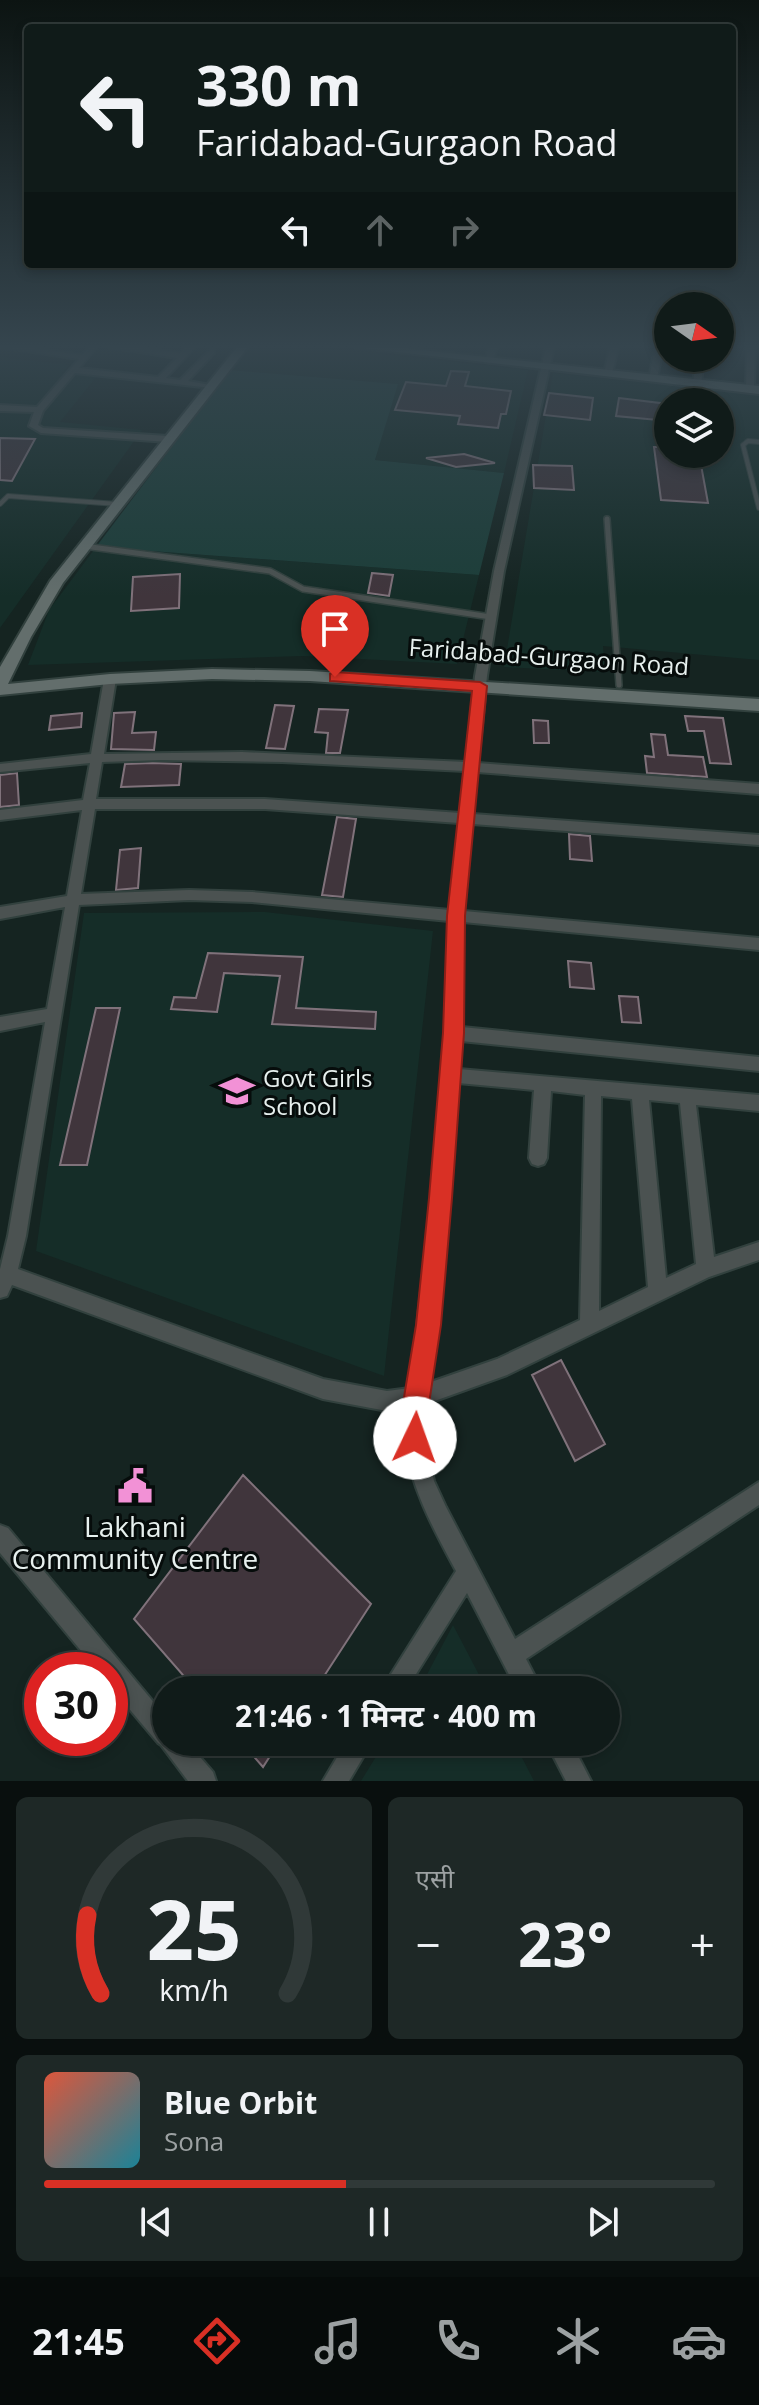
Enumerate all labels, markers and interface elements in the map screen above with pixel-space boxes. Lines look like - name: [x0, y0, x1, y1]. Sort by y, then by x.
- text: 330 m: [196, 46, 362, 122]
- icon: left: [64, 56, 168, 160]
- text: Faridabad-Gurgaon Road: [196, 118, 618, 167]
- icon: left: [274, 208, 318, 252]
- icon: ahead: [358, 208, 402, 252]
- icon: right: [442, 208, 486, 252]
- north arrow: [654, 292, 734, 372]
- map controls: [654, 292, 734, 468]
- button: layers: [654, 388, 734, 468]
- pin: [301, 595, 369, 677]
- icon: arrive: [313, 607, 357, 651]
- street label: Faridabad-Gurgaon Road: [408, 630, 690, 682]
- place label: Govt Girls School: [263, 1061, 372, 1122]
- school or university icon: Govt Girls School: [218, 1072, 256, 1110]
- position arrow: [373, 1396, 457, 1480]
- public building icon: Lakhani Community Centre: [116, 1467, 154, 1505]
- place label: Lakhani Community Centre: [12, 1507, 258, 1577]
- speed limit sign: 30: [24, 1652, 128, 1756]
- text: 21:46 · 1 मिनट · 400 m: [235, 1695, 537, 1736]
- text: एसी: [416, 1860, 454, 1896]
- text: 25: [146, 1871, 241, 1984]
- text: 23°: [518, 1903, 612, 1985]
- text: −: [416, 1914, 441, 1974]
- text: +: [690, 1914, 715, 1974]
- text: km/h: [159, 1970, 228, 2009]
- text: Blue Orbit: [164, 2082, 317, 2123]
- text: Sona: [164, 2123, 224, 2159]
- icon: previous: [134, 2200, 178, 2244]
- icon: pause: [357, 2200, 401, 2244]
- icon: next: [581, 2200, 625, 2244]
- icon: directions: [189, 2313, 245, 2369]
- icon: music: [310, 2313, 366, 2369]
- icon: phone: [430, 2313, 486, 2369]
- icon: climate: [550, 2313, 606, 2369]
- icon: car: [671, 2313, 727, 2369]
- text: 21:45: [32, 2317, 125, 2366]

